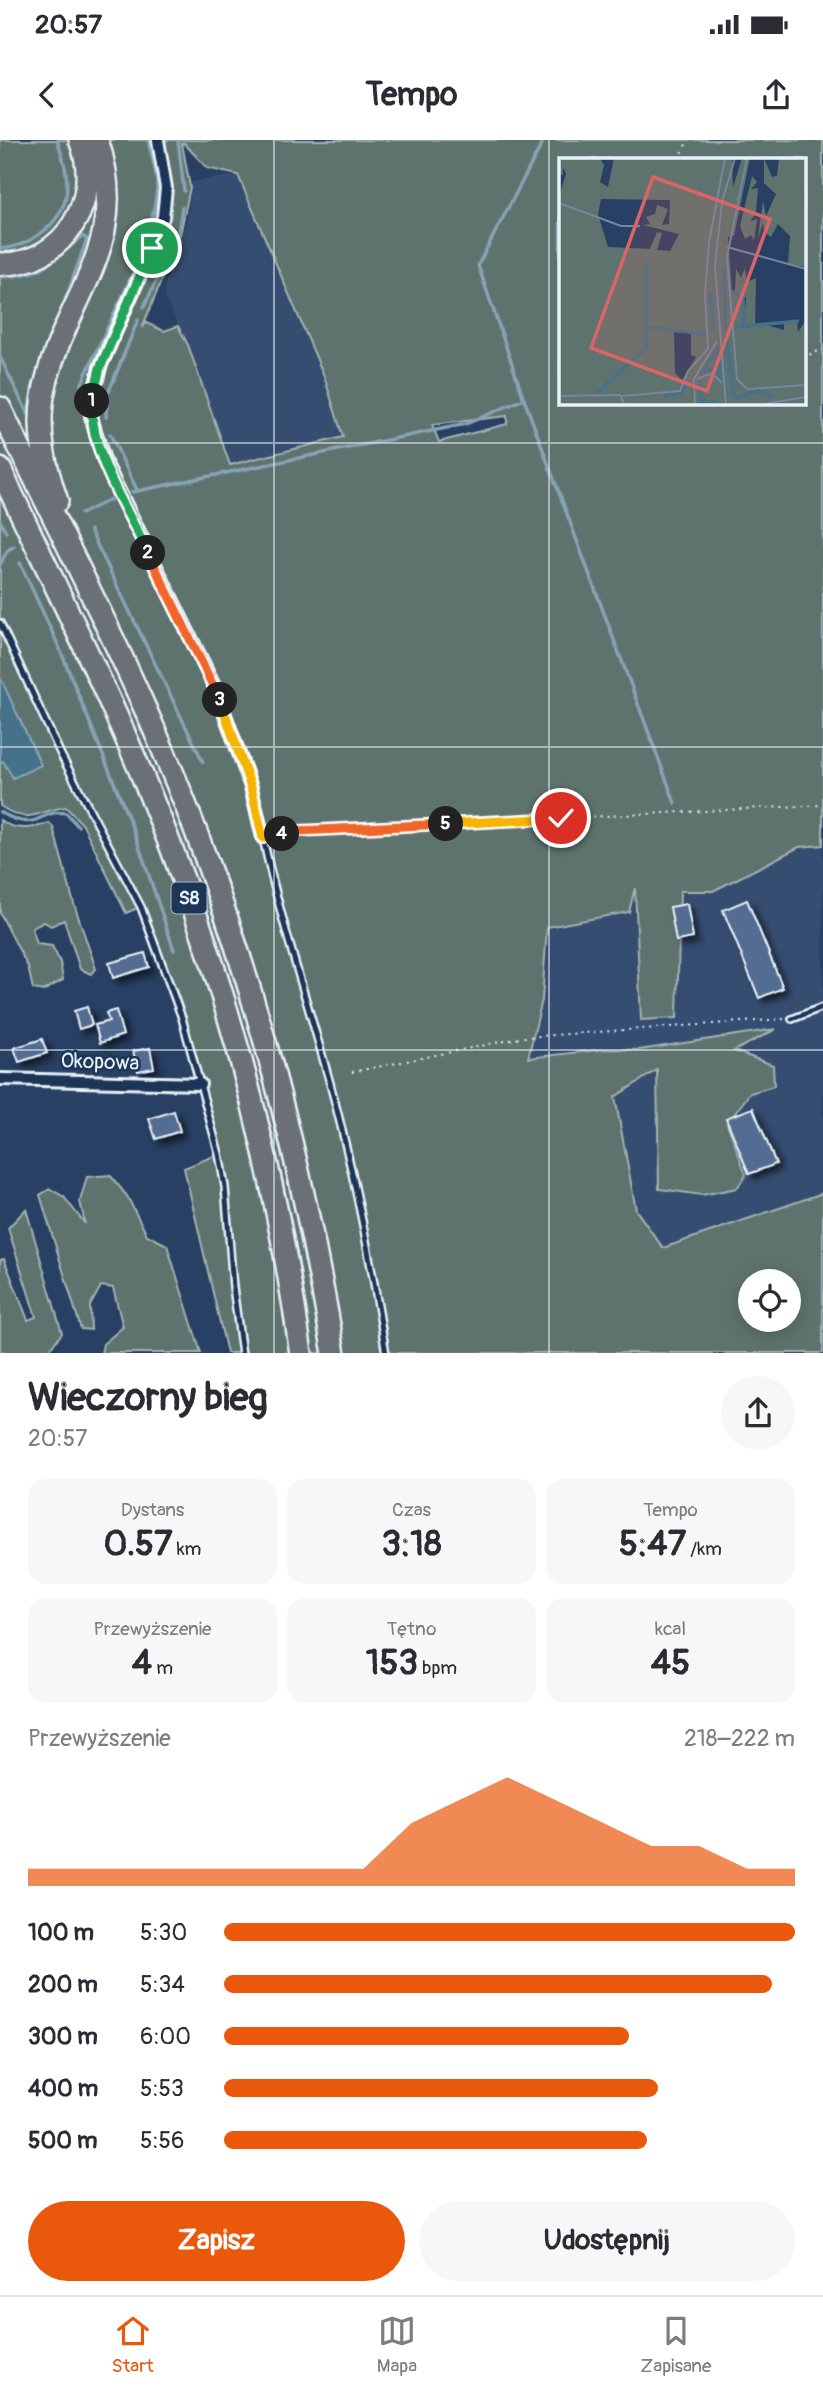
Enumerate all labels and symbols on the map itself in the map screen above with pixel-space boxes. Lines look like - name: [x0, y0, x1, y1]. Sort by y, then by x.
- inset map: [559, 158, 806, 404]
- pin: [122, 218, 182, 278]
- pin: 1: [74, 384, 110, 418]
- pin: 2: [130, 536, 166, 570]
- pin: 3: [202, 682, 238, 718]
- pin: [531, 788, 591, 848]
- pin: 5: [428, 806, 464, 842]
- pin: 4: [264, 816, 300, 852]
- road number: S8: [172, 883, 206, 914]
- street label: Okopowa: [60, 1047, 140, 1077]

